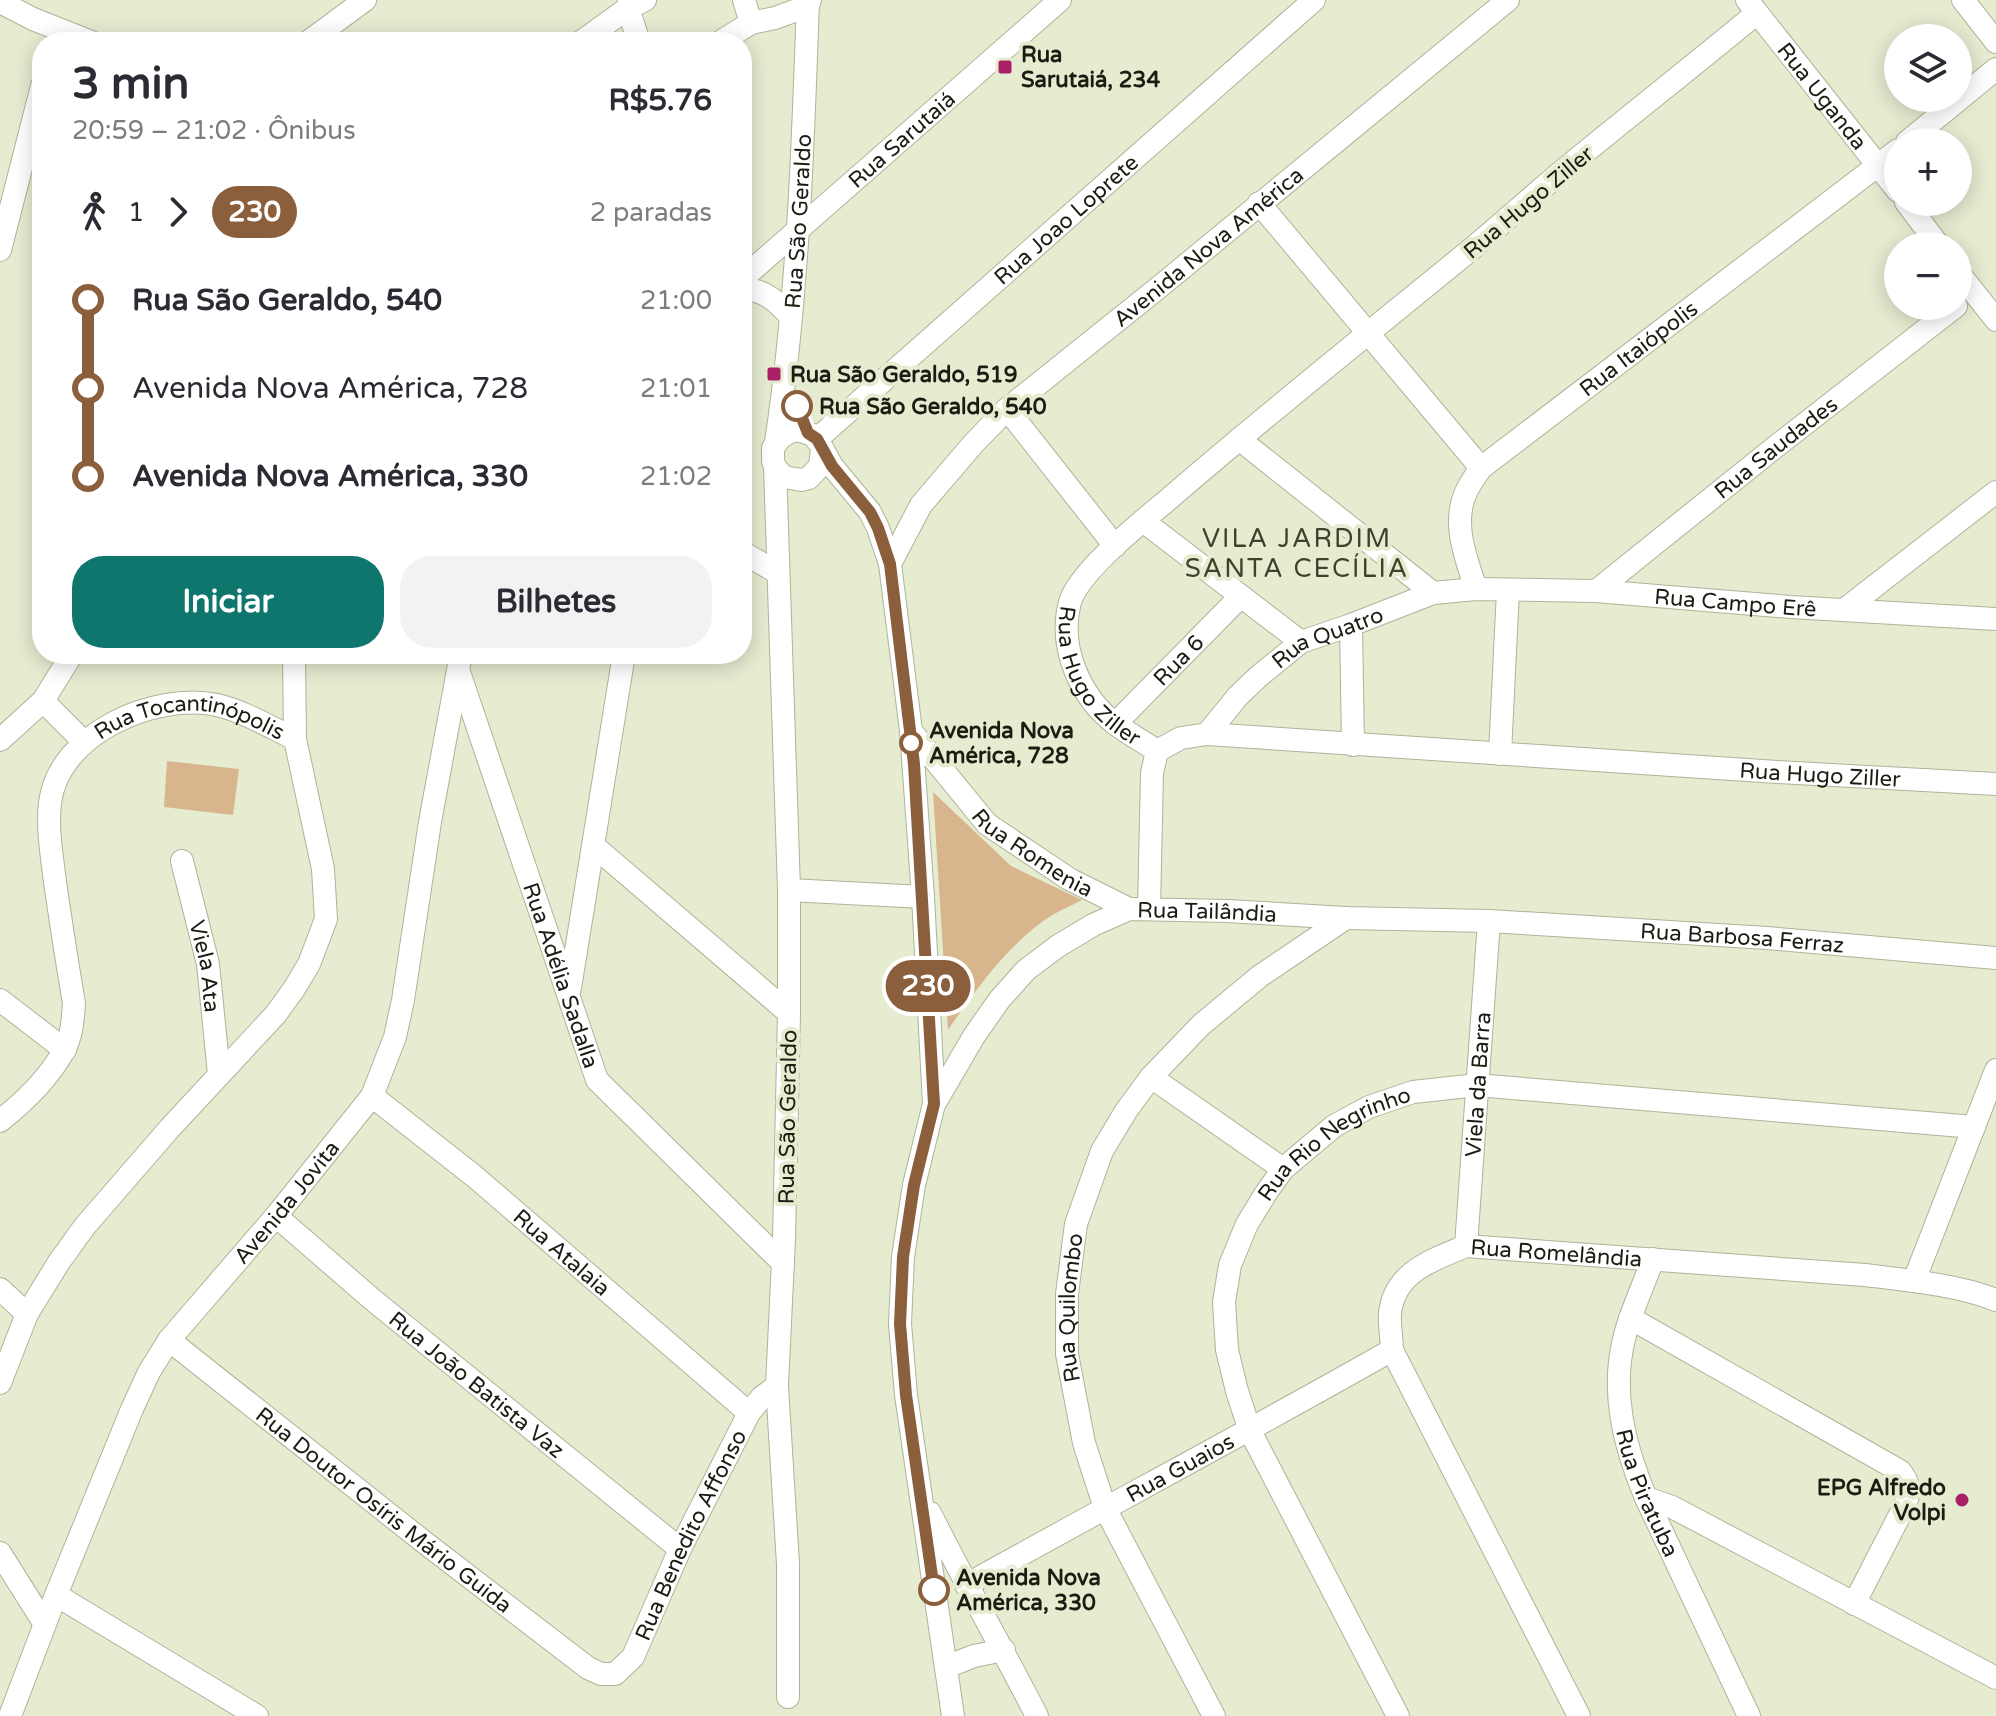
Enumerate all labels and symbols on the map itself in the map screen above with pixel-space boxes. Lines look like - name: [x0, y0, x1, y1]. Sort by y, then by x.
- street label: Rua Uganda: [1772, 38, 1872, 155]
- place label: Rua Sarutaiá, 234: [1021, 42, 1160, 93]
- marker: Rua Sarutaiá, 234: [996, 58, 1014, 76]
- street label: Rua Sarutaiá: [843, 86, 961, 194]
- street label: Rua São Geraldo: [780, 133, 817, 310]
- street label: Rua Hugo Ziller: [1459, 141, 1599, 265]
- street label: Rua Joao Loprete: [989, 149, 1144, 290]
- street label: Avenida Nova América: [1108, 162, 1309, 333]
- street label: Rua Itaiópolis: [1575, 296, 1703, 402]
- place label: Rua São Geraldo, 519: [790, 362, 1017, 388]
- marker: Rua São Geraldo, 519: [765, 365, 783, 383]
- marker: Rua São Geraldo, 540: [782, 391, 812, 421]
- street label: Rua Saudades: [1709, 391, 1843, 505]
- place label: Rua São Geraldo, 540: [819, 394, 1047, 420]
- district label: VILA JARDIM SANTA CECÍLIA: [1185, 523, 1409, 584]
- street label: Rua Campo Erê: [1653, 584, 1817, 622]
- street label: Rua Quatro: [1267, 602, 1387, 674]
- street label: Rua Hugo Ziller: [1053, 604, 1146, 752]
- street label: Rua 6: [1148, 630, 1210, 691]
- text: Rua Tocantinópolis: [90, 691, 289, 746]
- place label: Avenida Nova América, 728: [929, 718, 1074, 769]
- street label: Rua Tocantinópolis: [90, 724, 290, 754]
- marker: Avenida Nova América, 728: [900, 732, 922, 754]
- street label: Rua Hugo Ziller: [1739, 758, 1902, 793]
- street label: Rua Romenia: [966, 804, 1097, 903]
- street label: Rua Adélia Sadalla: [517, 879, 604, 1072]
- street label: Rua Tailândia: [1137, 897, 1278, 928]
- street label: Viela Ata: [183, 918, 225, 1014]
- street label: Rua Barbosa Ferraz: [1640, 918, 1845, 959]
- line badge: 230: [882, 960, 974, 1012]
- street label: Viela da Barra: [1460, 1011, 1497, 1158]
- street label: Rua São Geraldo: [773, 1029, 803, 1205]
- street label: Rua Rio Negrinho: [1253, 1082, 1414, 1206]
- street label: Avenida Jovita: [229, 1136, 345, 1269]
- street label: Rua Atalaia: [508, 1204, 615, 1302]
- street label: Rua Quilombo: [1055, 1232, 1089, 1385]
- street label: Rua Romelândia: [1470, 1234, 1643, 1273]
- street label: Rua João Batista Vaz: [383, 1306, 569, 1464]
- street label: Rua Doutor Osíris Mário Guida: [250, 1402, 517, 1619]
- street label: Rua Benedito Affonso: [630, 1426, 752, 1645]
- street label: Rua Piratuba: [1610, 1426, 1684, 1561]
- street label: Rua Guaios: [1122, 1428, 1239, 1508]
- place label: EPG Alfredo Volpi: [1817, 1475, 1946, 1526]
- marker: EPG Alfredo Volpi: [1953, 1491, 1971, 1509]
- place label: Avenida Nova América, 330: [956, 1565, 1101, 1616]
- marker: Avenida Nova América, 330: [919, 1575, 949, 1605]

